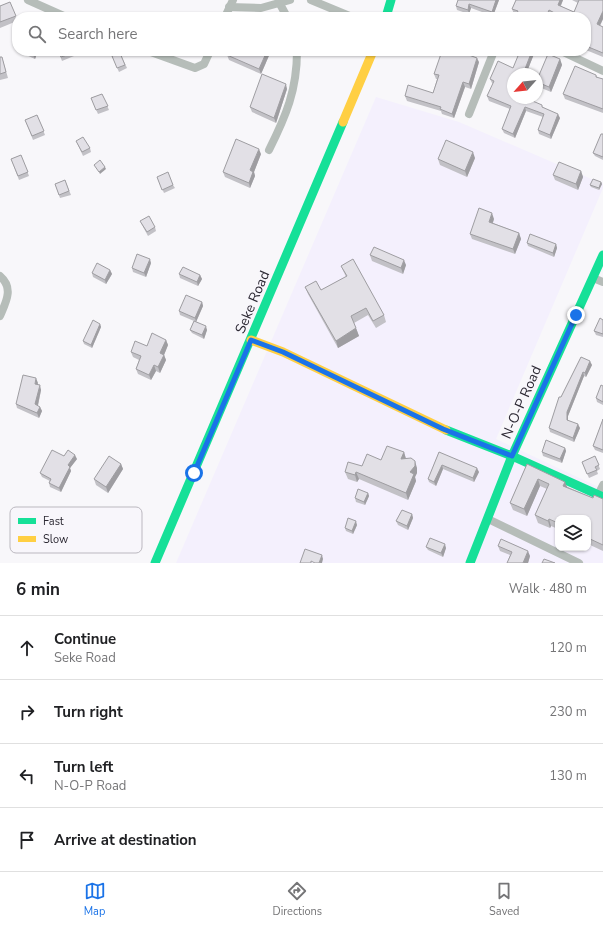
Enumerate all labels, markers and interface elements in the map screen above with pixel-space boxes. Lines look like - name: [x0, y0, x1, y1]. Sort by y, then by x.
- search box: [12, 12, 591, 56]
- icon: search: [26, 23, 48, 45]
- text: Search here: [58, 24, 138, 44]
- north arrow: [507, 68, 543, 104]
- street label: Seke Road: [231, 268, 274, 337]
- route end: [567, 306, 585, 324]
- street label: N-O-P Road: [497, 363, 546, 442]
- route start: [185, 464, 203, 482]
- legend: [10, 507, 142, 553]
- text: Fast: [43, 514, 64, 529]
- map controls: [555, 515, 591, 551]
- button: layers: [555, 515, 591, 551]
- text: Slow: [43, 532, 68, 547]
- text: 6 min: [16, 578, 60, 601]
- text: Walk · 480 m: [509, 580, 587, 598]
- text: Continue: [54, 629, 116, 649]
- icon: ahead: [16, 637, 38, 659]
- text: 120 m: [549, 639, 587, 657]
- text: Seke Road: [54, 649, 116, 667]
- icon: right: [16, 701, 38, 723]
- text: Turn right: [54, 702, 123, 722]
- text: 230 m: [549, 703, 587, 721]
- text: Turn left: [54, 757, 113, 777]
- icon: left: [16, 765, 38, 787]
- text: 130 m: [549, 767, 587, 785]
- text: N-O-P Road: [54, 777, 126, 795]
- icon: arrive: [16, 829, 38, 851]
- text: Arrive at destination: [54, 830, 197, 850]
- tab: Map: [84, 880, 106, 919]
- tab: Directions: [273, 880, 322, 919]
- tab: Saved: [489, 880, 519, 919]

